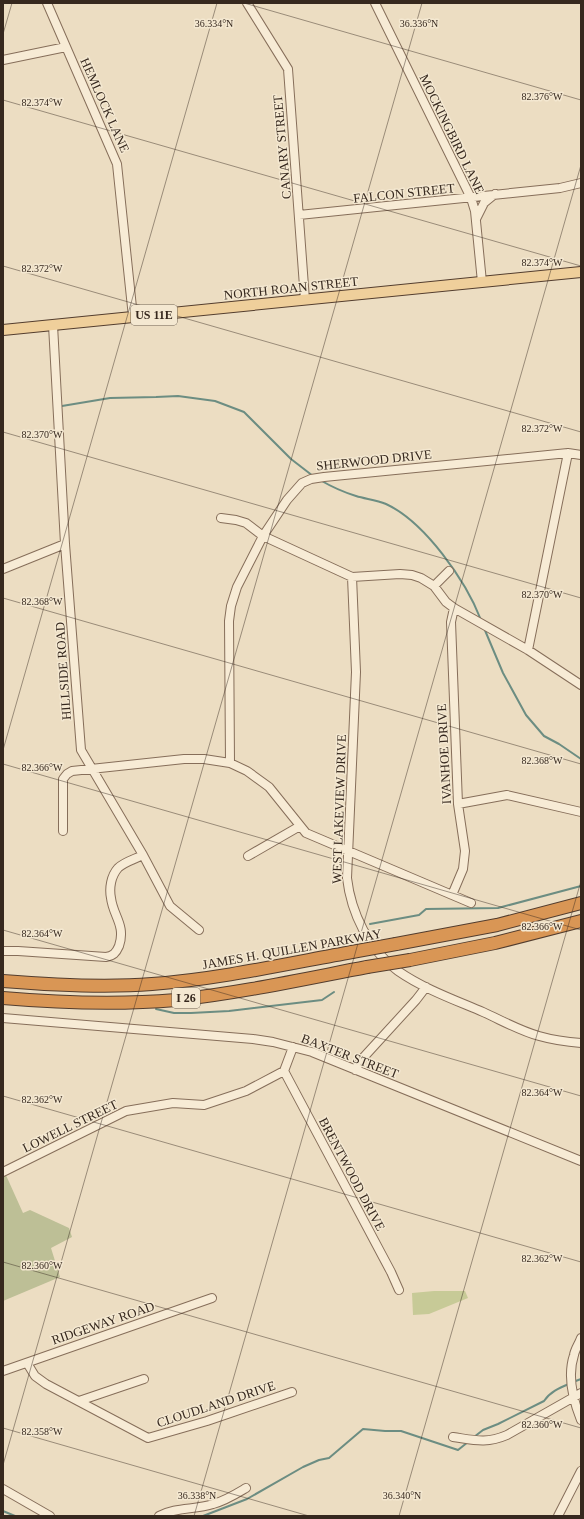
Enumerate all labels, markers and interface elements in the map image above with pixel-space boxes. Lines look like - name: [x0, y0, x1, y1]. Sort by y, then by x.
- text: 36.334°N: [195, 18, 233, 29]
- text: 36.336°N: [400, 18, 438, 29]
- street label: HEMLOCK LANE: [77, 55, 133, 155]
- street label: MOCKINGBIRD LANE: [417, 72, 487, 196]
- text: 82.376°W: [522, 91, 563, 102]
- street label: CANARY STREET: [270, 94, 294, 200]
- text: 82.374°W: [22, 97, 63, 108]
- street label: FALCON STREET: [353, 180, 456, 206]
- text: 82.374°W: [522, 257, 563, 268]
- text: 82.372°W: [22, 263, 63, 274]
- street label: NORTH ROAN STREET: [223, 273, 359, 303]
- road number: US 11E: [131, 305, 177, 325]
- text: 82.372°W: [522, 423, 563, 434]
- text: 82.370°W: [22, 429, 63, 440]
- street label: SHERWOOD DRIVE: [316, 446, 432, 474]
- text: 82.370°W: [522, 589, 563, 600]
- text: 82.368°W: [22, 596, 63, 607]
- street label: HILLSIDE ROAD: [52, 621, 74, 721]
- street label: IVANHOE DRIVE: [434, 703, 454, 805]
- street label: WEST LAKEVIEW DRIVE: [329, 734, 349, 884]
- text: 82.368°W: [522, 755, 563, 766]
- text: 82.366°W: [22, 762, 63, 773]
- text: 82.366°W: [522, 921, 563, 932]
- street label: JAMES H. QUILLEN PARKWAY: [201, 926, 383, 972]
- text: 82.364°W: [22, 928, 63, 939]
- road number: I 26: [172, 988, 200, 1008]
- street label: BAXTER STREET: [299, 1031, 401, 1081]
- text: 82.364°W: [522, 1087, 563, 1098]
- text: 82.362°W: [22, 1094, 63, 1105]
- street label: LOWELL STREET: [20, 1096, 120, 1156]
- street label: BRENTWOOD DRIVE: [316, 1115, 388, 1233]
- text: 82.362°W: [522, 1253, 563, 1264]
- text: 82.360°W: [22, 1260, 63, 1271]
- street label: RIDGEWAY ROAD: [50, 1298, 156, 1348]
- street label: CLOUDLAND DRIVE: [155, 1378, 277, 1430]
- text: 82.360°W: [522, 1419, 563, 1430]
- text: 82.358°W: [22, 1426, 63, 1437]
- text: 36.338°N: [178, 1490, 216, 1501]
- text: 36.340°N: [383, 1490, 421, 1501]

